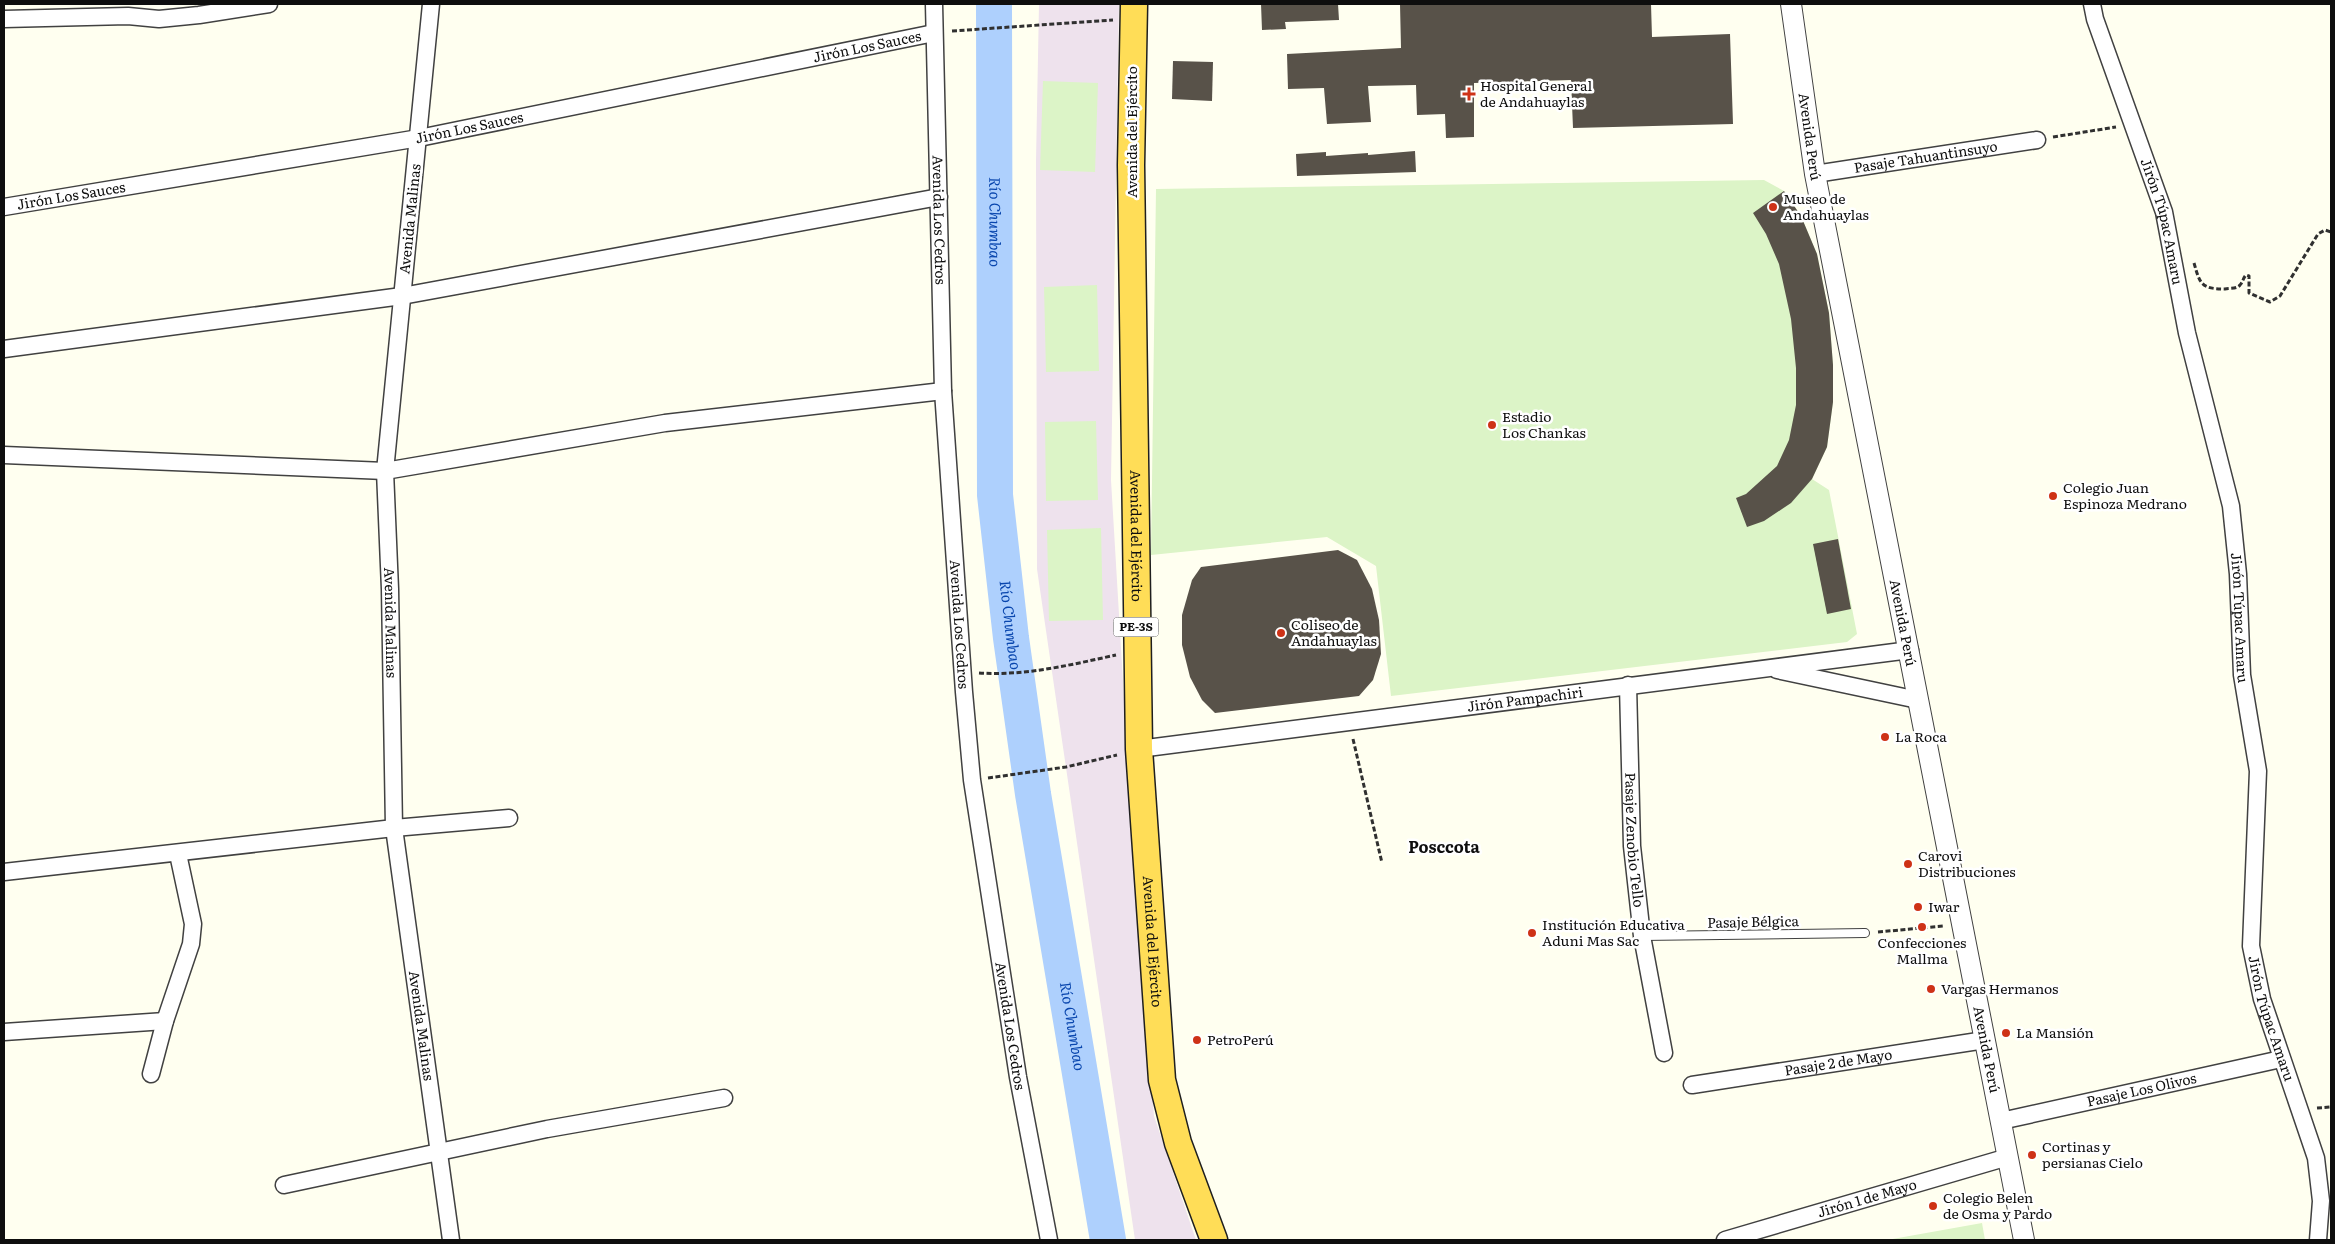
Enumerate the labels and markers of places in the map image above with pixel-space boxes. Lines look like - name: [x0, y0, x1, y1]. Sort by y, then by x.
- place label: Hospital General de Andahuaylas: [1480, 75, 1592, 111]
- marker: Hospital General de Andahuaylas: [1462, 87, 1476, 101]
- place label: Museo de Andahuaylas: [1783, 188, 1869, 224]
- marker: Museo de Andahuaylas: [1767, 201, 1779, 213]
- place label: Estadio Los Chankas: [1502, 406, 1586, 442]
- marker: Estadio Los Chankas: [1486, 419, 1498, 431]
- place label: Colegio Juan Espinoza Medrano: [2063, 477, 2187, 513]
- marker: Colegio Juan Espinoza Medrano: [2047, 490, 2059, 502]
- place label: Coliseo de Andahuaylas: [1291, 614, 1377, 650]
- marker: Coliseo de Andahuaylas: [1275, 627, 1287, 639]
- place label: La Roca: [1895, 726, 1947, 746]
- marker: La Roca: [1879, 731, 1891, 743]
- place label: Carovi Distribuciones: [1918, 845, 2016, 881]
- marker: Carovi Distribuciones: [1902, 858, 1914, 870]
- place label: Iwar: [1928, 896, 1960, 916]
- marker: Iwar: [1912, 901, 1924, 913]
- place label: Institución Educativa Aduni Mas Sac: [1542, 914, 1685, 950]
- marker: Confecciones Mallma: [1916, 921, 1928, 933]
- marker: Institución Educativa Aduni Mas Sac: [1526, 927, 1538, 939]
- place label: Confecciones Mallma: [1878, 932, 1966, 968]
- place label: Vargas Hermanos: [1941, 978, 2058, 998]
- marker: Vargas Hermanos: [1925, 983, 1937, 995]
- place label: La Mansión: [2016, 1022, 2094, 1042]
- marker: La Mansión: [2000, 1027, 2012, 1039]
- place label: PetroPerú: [1207, 1029, 1274, 1049]
- marker: PetroPerú: [1191, 1034, 1203, 1046]
- place label: Cortinas y persianas Cielo: [2042, 1136, 2143, 1172]
- marker: Cortinas y persianas Cielo: [2026, 1149, 2038, 1161]
- place label: Colegio Belen de Osma y Pardo: [1943, 1187, 2052, 1223]
- marker: Colegio Belen de Osma y Pardo: [1927, 1200, 1939, 1212]

